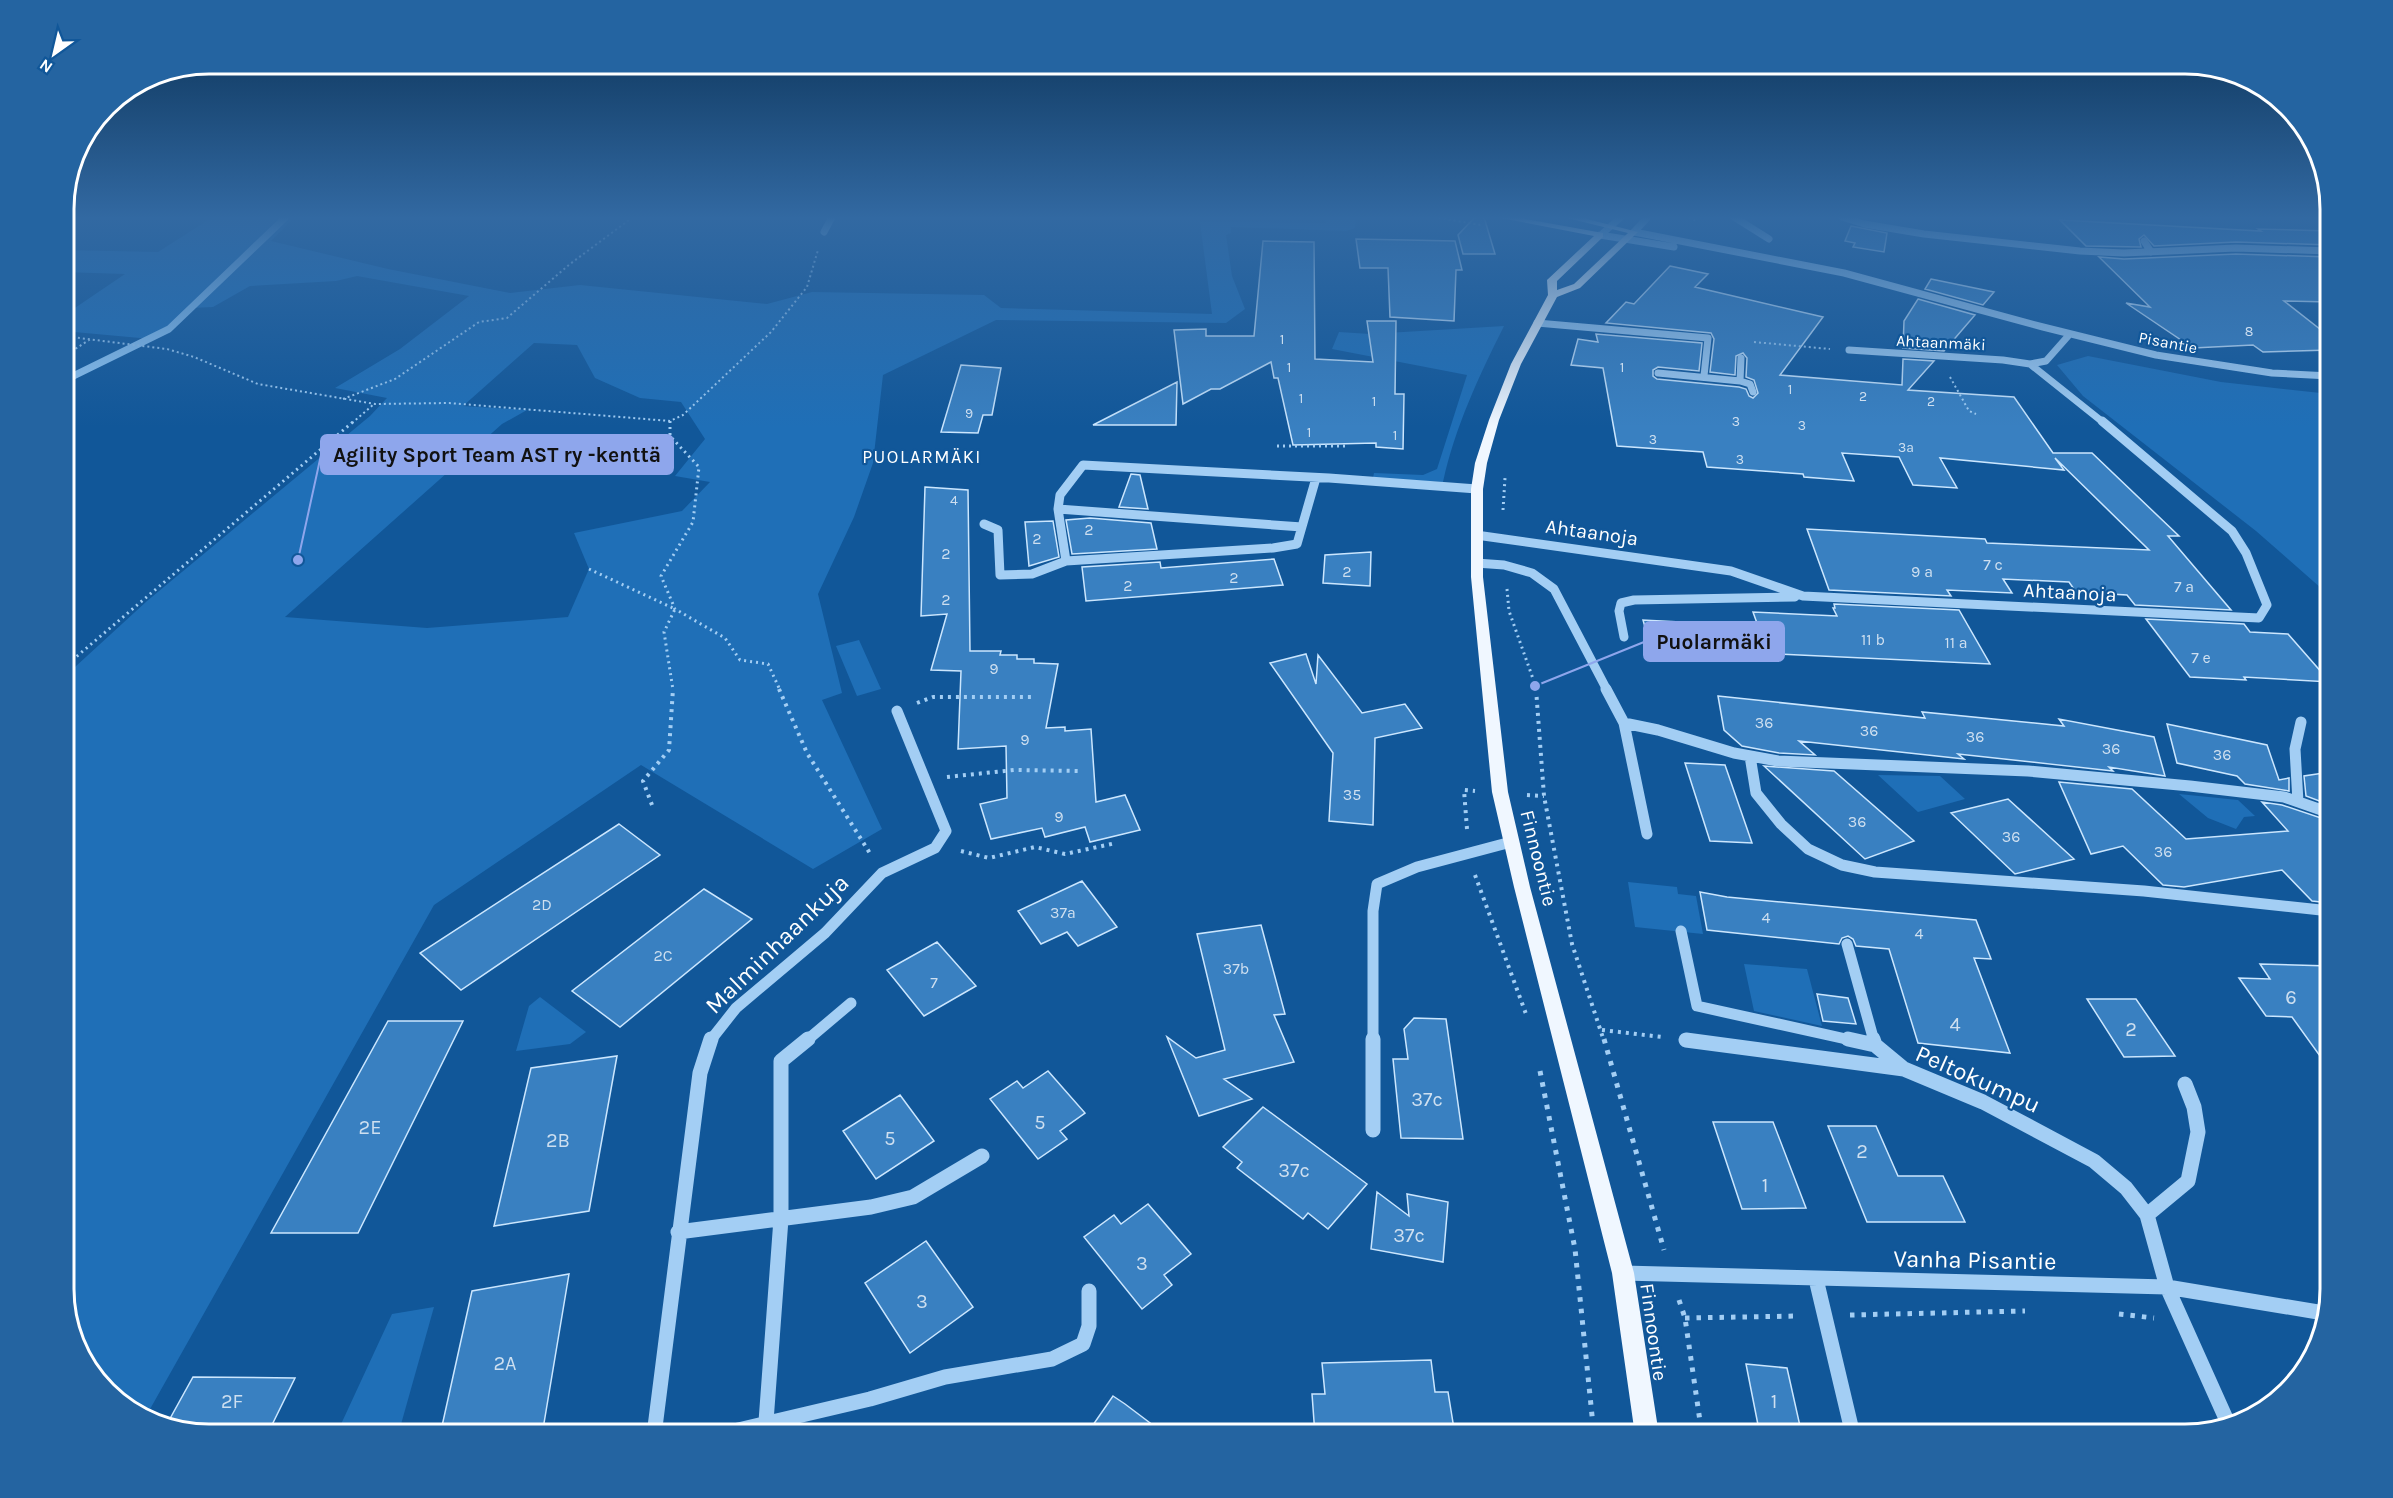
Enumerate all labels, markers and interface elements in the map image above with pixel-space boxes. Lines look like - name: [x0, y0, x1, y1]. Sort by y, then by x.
- north arrow: [24, 24, 84, 84]
- text: N: [36, 55, 56, 77]
- house number: 8: [2245, 323, 2253, 340]
- street label: Pisantie: [2137, 327, 2199, 357]
- house number: 1: [1280, 331, 1284, 348]
- street label: Ahtaanmäki: [1896, 331, 1986, 354]
- house number: 1: [1287, 359, 1291, 376]
- house number: 1: [1620, 359, 1624, 376]
- house number: 1: [1788, 381, 1792, 398]
- house number: 2: [1859, 388, 1867, 405]
- house number: 1: [1299, 390, 1303, 407]
- house number: 1: [1372, 393, 1376, 410]
- house number: 2: [1927, 393, 1935, 410]
- house number: 9: [965, 405, 973, 422]
- house number: 3: [1732, 413, 1740, 430]
- house number: 3: [1798, 417, 1806, 434]
- house number: 1: [1307, 424, 1311, 441]
- house number: 1: [1393, 427, 1397, 444]
- house number: 3: [1649, 431, 1657, 448]
- callout: Agility Sport Team AST ry -kenttä: [321, 435, 673, 474]
- house number: 3a: [1898, 439, 1914, 456]
- text: Agility Sport Team AST ry -kenttä: [333, 443, 661, 467]
- district label: PUOLARMÄKI: [862, 446, 982, 468]
- house number: 3: [1736, 451, 1744, 468]
- house number: 4: [950, 492, 958, 509]
- street label: Ahtaanoja: [1544, 515, 1640, 550]
- house number: 2: [1084, 520, 1094, 539]
- house number: 2: [1032, 529, 1042, 548]
- house number: 2: [941, 544, 951, 563]
- house number: 7 c: [1983, 555, 2003, 574]
- house number: 2: [1342, 562, 1352, 581]
- house number: 9 a: [1911, 562, 1933, 581]
- house number: 2: [1229, 568, 1239, 587]
- house number: 2: [1123, 576, 1133, 595]
- house number: 7 a: [2174, 577, 2194, 596]
- street label: Ahtaanoja: [2023, 579, 2117, 606]
- house number: 2: [941, 590, 951, 609]
- callout: Puolarmäki: [1644, 622, 1784, 661]
- text: Puolarmäki: [1656, 630, 1772, 654]
- house number: 11 b: [1861, 630, 1885, 649]
- house number: 11 a: [1944, 633, 1968, 652]
- house number: 7 e: [2191, 648, 2211, 667]
- house number: 9: [989, 659, 999, 678]
- house number: 36: [1755, 713, 1773, 732]
- house number: 36: [1860, 721, 1878, 740]
- house number: 36: [1966, 727, 1984, 746]
- house number: 9: [1020, 730, 1030, 749]
- house number: 36: [2102, 739, 2120, 758]
- house number: 36: [2213, 745, 2231, 764]
- house number: 35: [1343, 785, 1361, 804]
- house number: 9: [1054, 807, 1064, 826]
- street label: Finnoontie: [1515, 808, 1562, 909]
- house number: 36: [1848, 812, 1866, 831]
- house number: 36: [2002, 827, 2020, 846]
- house number: 36: [2154, 842, 2172, 861]
- street label: Malminhaankuja: [699, 868, 855, 1020]
- house number: 2D: [532, 895, 552, 914]
- house number: 37a: [1050, 903, 1076, 922]
- house number: 4: [1762, 908, 1771, 927]
- house number: 4: [1915, 924, 1924, 943]
- house number: 2C: [653, 946, 673, 965]
- house number: 37b: [1223, 959, 1249, 978]
- house number: 7: [930, 973, 938, 992]
- house number: 6: [2285, 986, 2297, 1009]
- house number: 4: [1949, 1013, 1961, 1036]
- house number: 2: [2125, 1018, 2137, 1041]
- street label: Peltokumpu: [1911, 1039, 2045, 1119]
- house number: 37c: [1411, 1088, 1443, 1111]
- house number: 5: [1034, 1111, 1046, 1134]
- house number: 2E: [359, 1116, 381, 1139]
- house number: 5: [884, 1127, 896, 1150]
- house number: 2B: [546, 1129, 570, 1152]
- house number: 2: [1856, 1140, 1868, 1163]
- house number: 37c: [1278, 1159, 1310, 1182]
- house number: 1: [1762, 1174, 1768, 1197]
- house number: 37c: [1393, 1224, 1425, 1247]
- street label: Vanha Pisantie: [1893, 1245, 2057, 1275]
- house number: 3: [1136, 1252, 1148, 1275]
- street label: Finnoontie: [1635, 1282, 1672, 1382]
- house number: 3: [916, 1290, 928, 1313]
- house number: 2A: [493, 1352, 517, 1375]
- house number: 2F: [221, 1390, 243, 1413]
- house number: 1: [1771, 1390, 1777, 1413]

